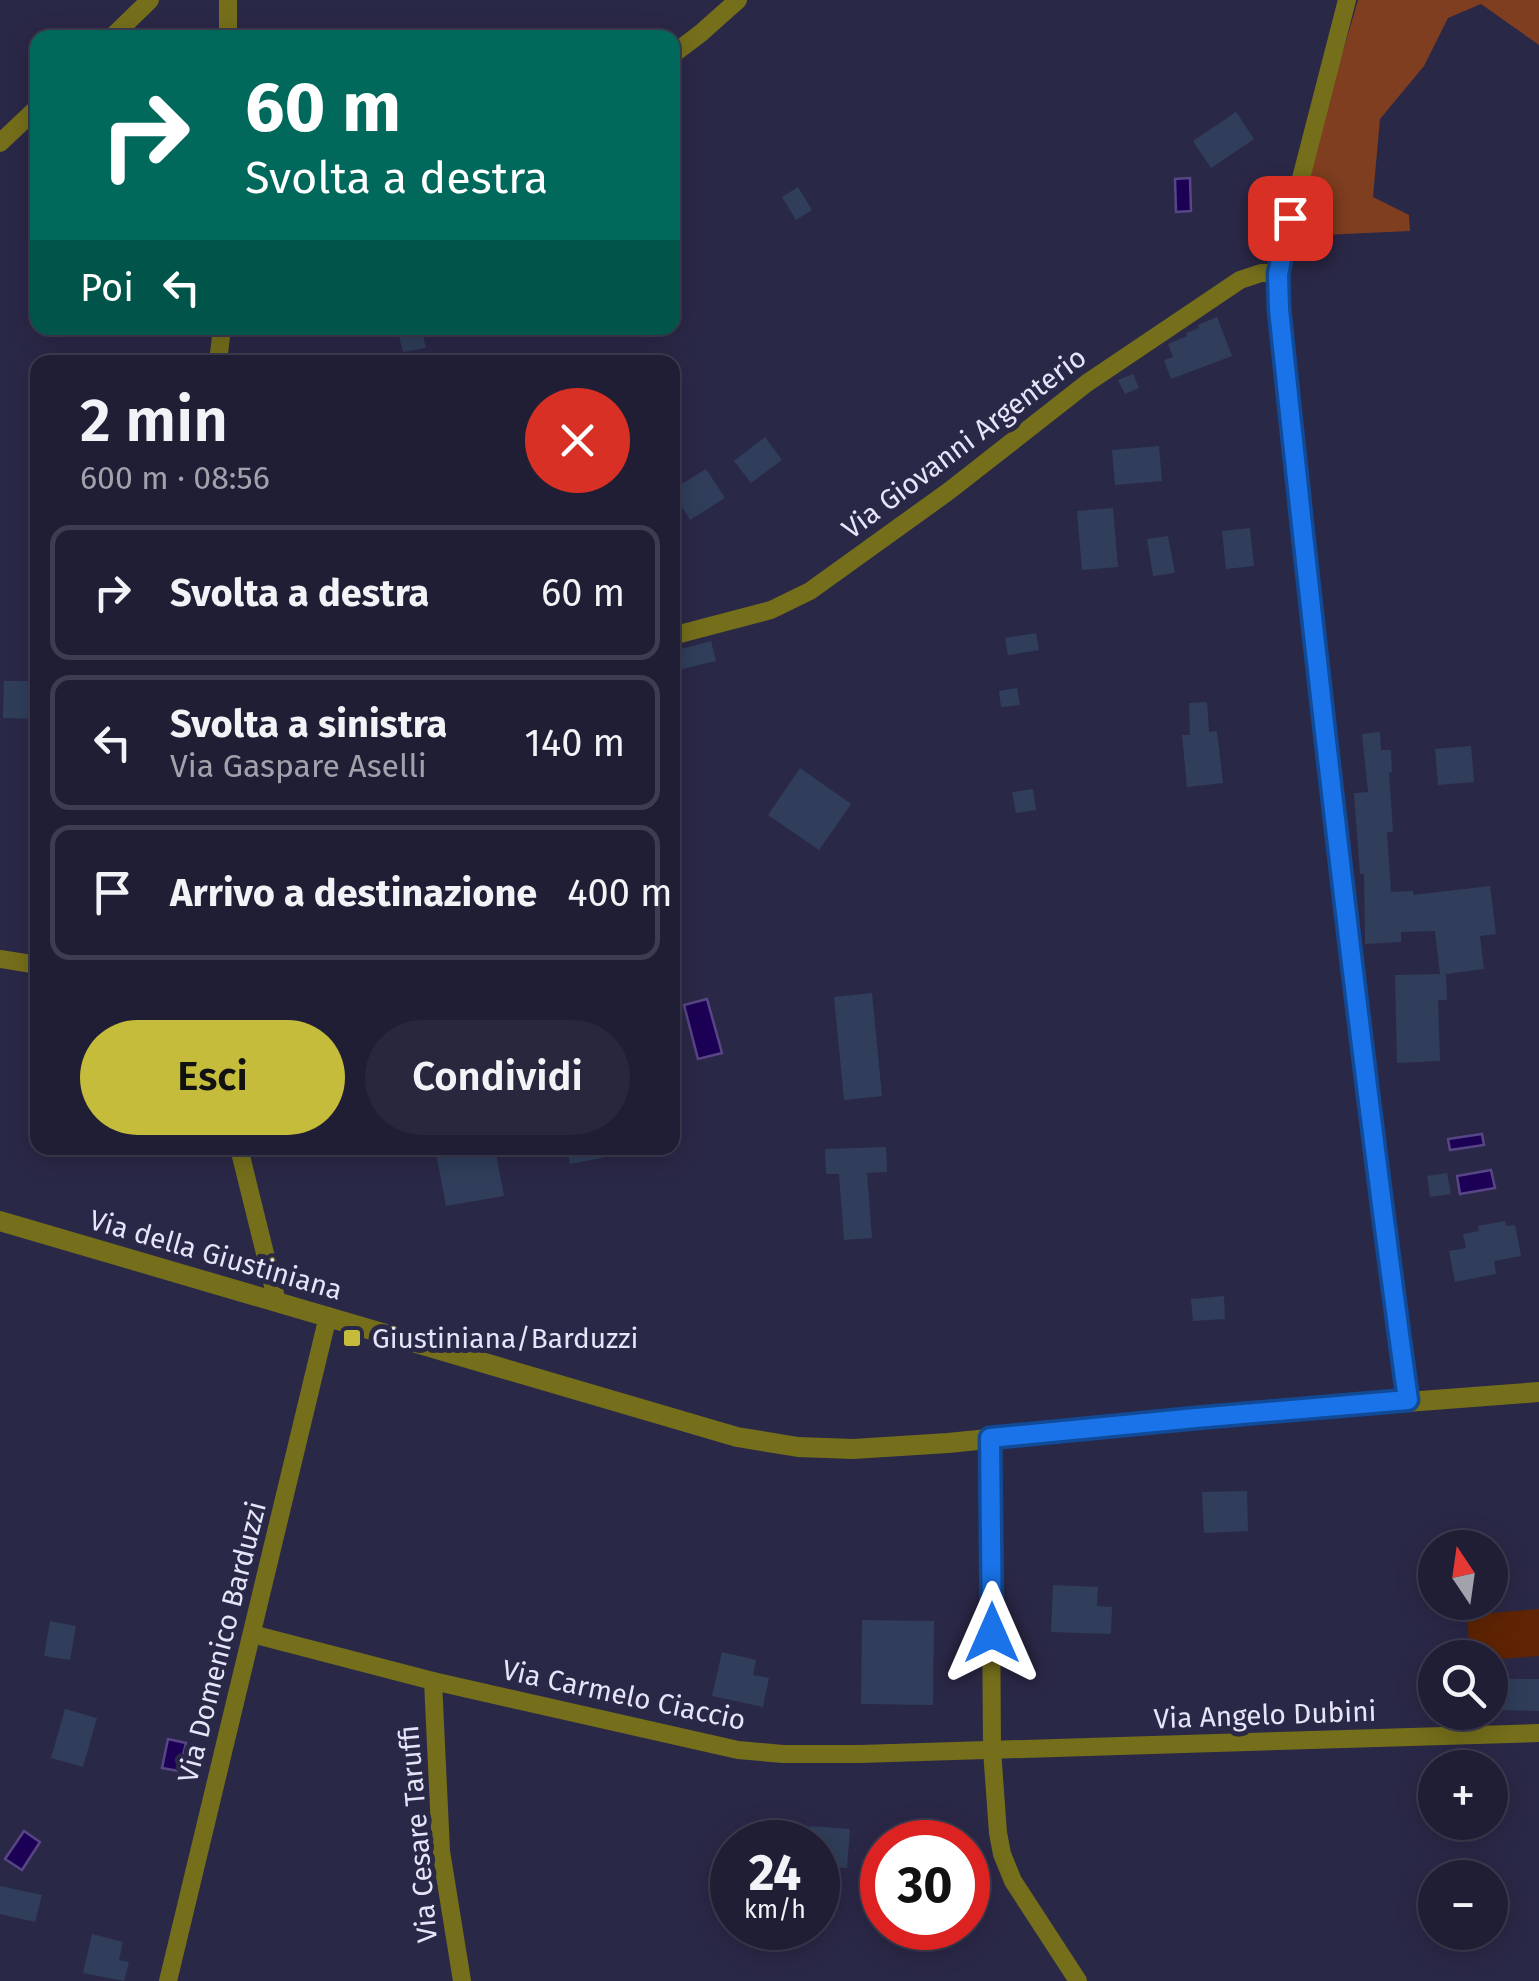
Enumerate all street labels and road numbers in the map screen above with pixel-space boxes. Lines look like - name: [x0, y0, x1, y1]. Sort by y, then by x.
- street label: Via Giovanni Argenterio: [836, 340, 1092, 546]
- street label: Via della Giustiniana: [86, 1203, 346, 1307]
- street label: Via Domenico Barduzzi: [171, 1498, 273, 1786]
- street label: Via Carmelo Ciaccio: [499, 1653, 749, 1737]
- street label: Via Angelo Dubini: [1153, 1695, 1377, 1735]
- street label: Via Cesare Taruffi: [392, 1724, 444, 1944]

